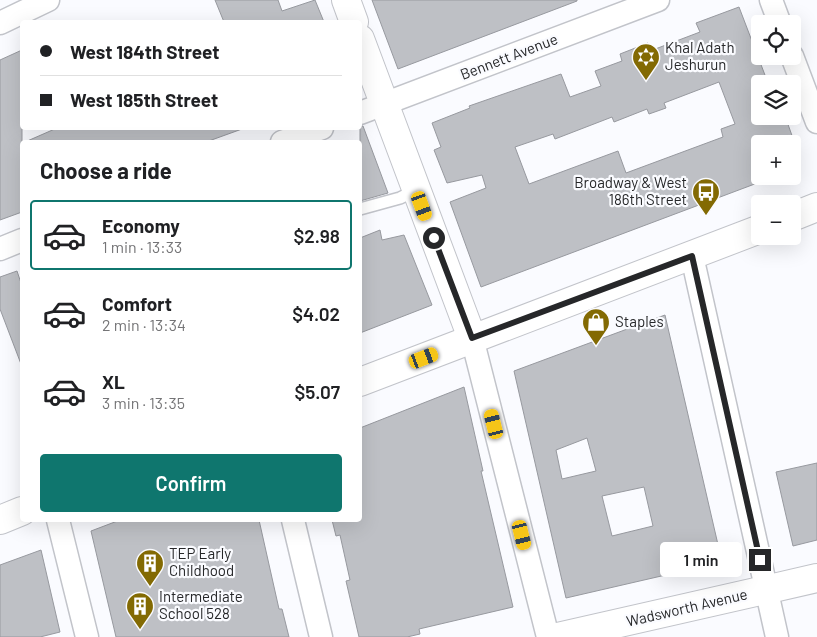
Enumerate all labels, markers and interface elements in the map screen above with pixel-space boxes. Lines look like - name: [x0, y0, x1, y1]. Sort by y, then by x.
- map controls: [751, 15, 801, 245]
- button: locate: [751, 15, 801, 65]
- street label: Bennett Avenue: [457, 29, 560, 83]
- place label: Khal Adath Jeshurun: [665, 38, 735, 73]
- text: West 184th Street: [70, 40, 219, 63]
- synagogue icon: Khal Adath Jeshurun: [631, 42, 661, 81]
- button: layers: [751, 75, 801, 125]
- text: West 185th Street: [70, 88, 218, 111]
- button: +: [751, 135, 801, 185]
- text: Choose a ride: [40, 157, 172, 183]
- place label: Broadway & West 186th Street: [574, 173, 687, 208]
- bus stop icon: Broadway & West 186th Street: [691, 177, 721, 216]
- car: [409, 189, 434, 223]
- button: −: [751, 195, 801, 245]
- icon: car: [42, 213, 87, 258]
- text: Economy: [102, 214, 180, 237]
- text: $2.98: [293, 224, 340, 247]
- route start: [423, 227, 445, 249]
- text: 1 min · 13:33: [102, 237, 182, 256]
- icon: car: [42, 291, 87, 336]
- text: Comfort: [102, 292, 172, 315]
- text: $4.02: [292, 302, 340, 325]
- shop icon: Staples: [581, 307, 611, 346]
- place label: Staples: [615, 312, 664, 330]
- text: 2 min · 13:34: [102, 315, 186, 334]
- car: [407, 346, 440, 370]
- icon: car: [42, 369, 87, 414]
- text: XL: [102, 370, 125, 393]
- text: $5.07: [294, 380, 340, 403]
- text: 3 min · 13:35: [102, 393, 185, 412]
- car: [483, 408, 504, 440]
- button: Confirm: [40, 454, 342, 512]
- car: [511, 519, 532, 551]
- callout: 1 min: [660, 542, 742, 578]
- place label: TEP Early Childhood: [169, 544, 234, 579]
- building icon: TEP Early Childhood: [135, 548, 165, 587]
- route end: [749, 549, 771, 571]
- text: 1 min: [684, 550, 718, 569]
- street label: Wadsworth Avenue: [624, 584, 749, 630]
- place label: Intermediate School 528: [159, 587, 243, 622]
- building icon: Intermediate School 528: [125, 591, 155, 630]

